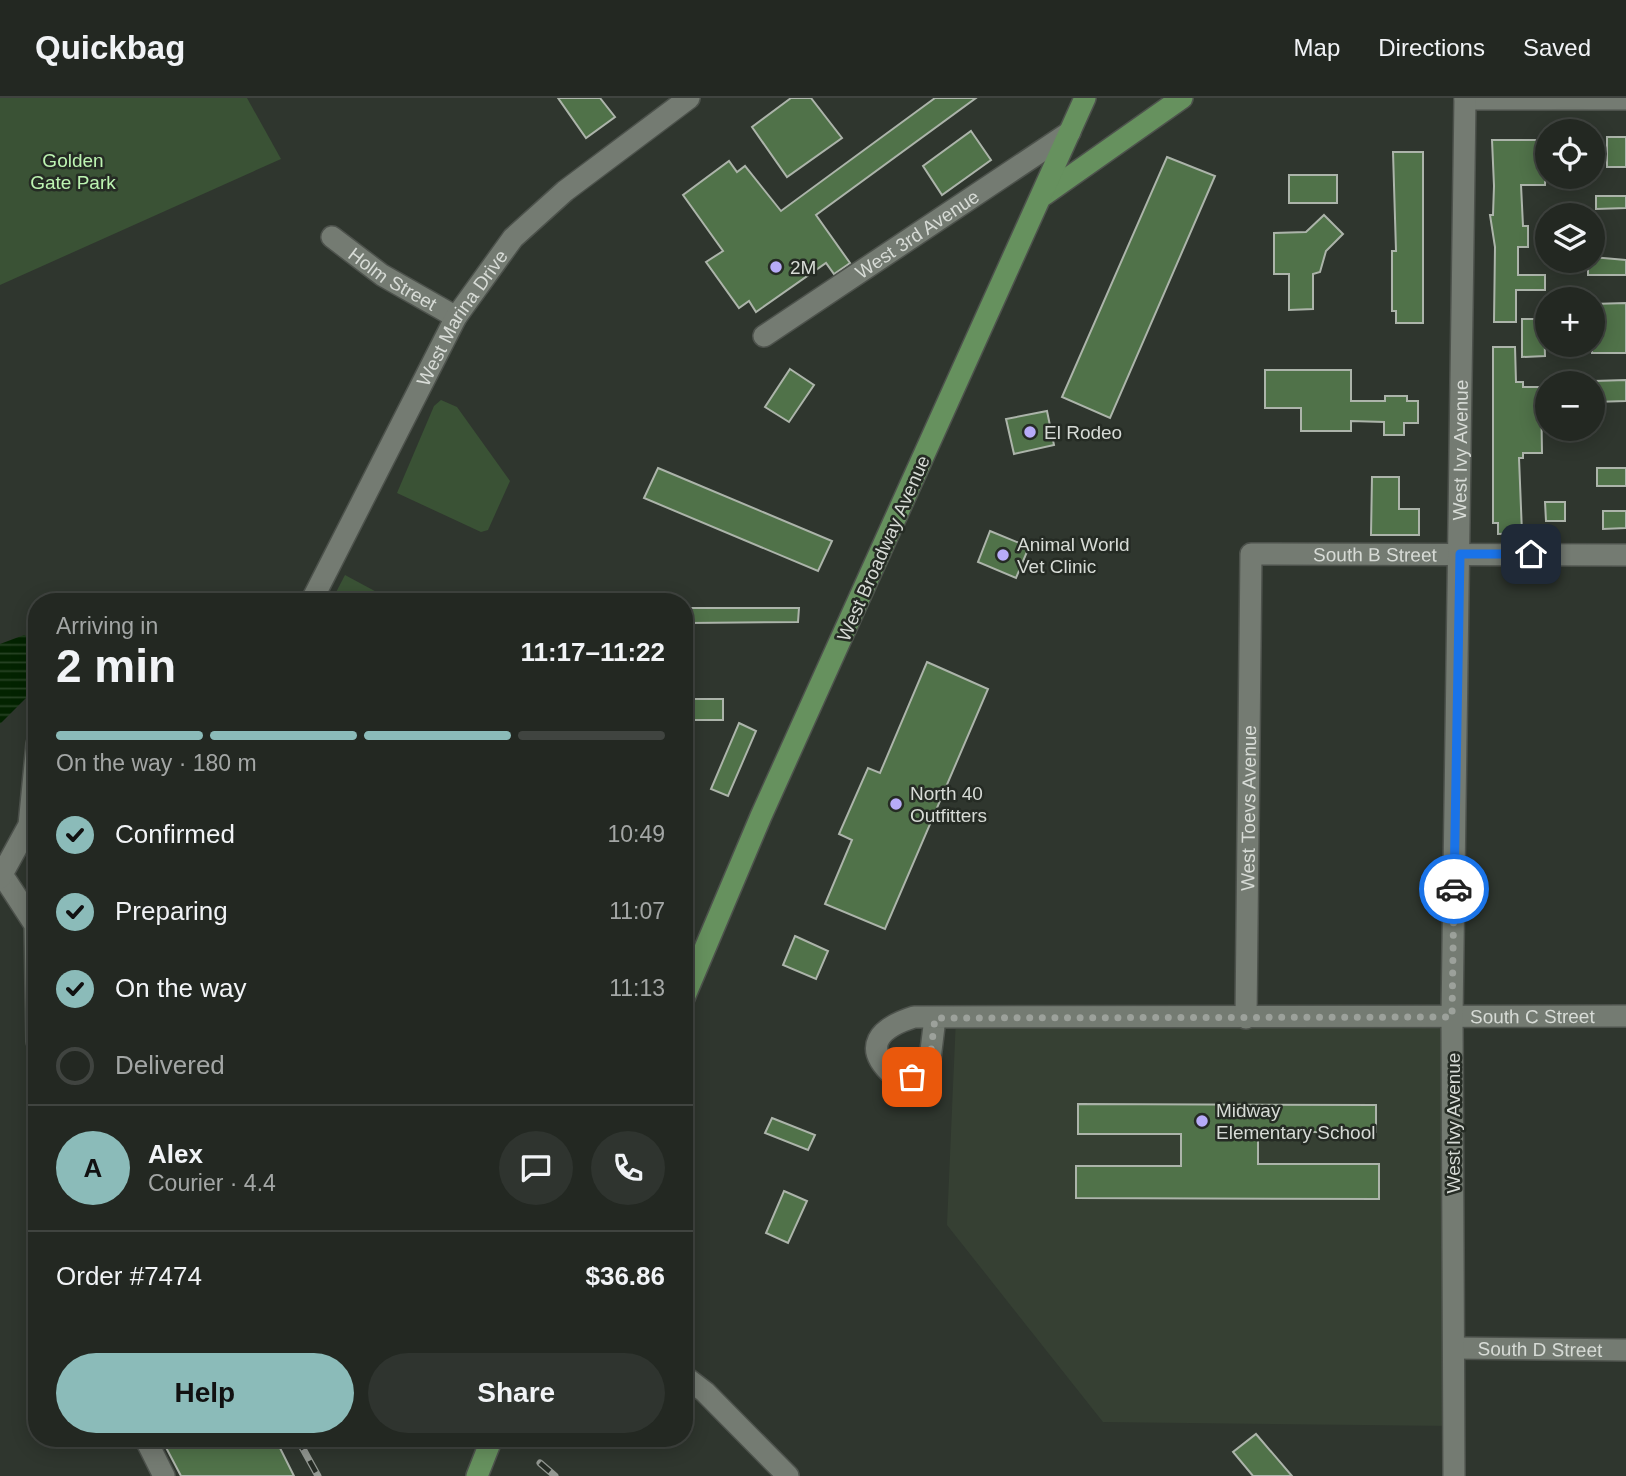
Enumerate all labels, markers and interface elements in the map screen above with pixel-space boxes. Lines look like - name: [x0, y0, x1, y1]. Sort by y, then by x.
- text: Quickbag: [35, 29, 185, 66]
- text: Map: [1294, 34, 1340, 61]
- text: Directions: [1378, 34, 1485, 61]
- text: Saved: [1523, 34, 1591, 61]
- map controls: [1535, 119, 1605, 441]
- button: locate: [1535, 119, 1605, 189]
- park label: Golden Gate Park: [30, 150, 116, 193]
- street label: West 3rd Avenue: [852, 186, 983, 283]
- button: layers: [1535, 203, 1605, 273]
- street label: Holm Street: [344, 243, 441, 315]
- street label: West Marina Drive: [413, 246, 512, 390]
- place label: 2M: [790, 257, 816, 278]
- marker: 2M: [768, 259, 784, 275]
- button: +: [1535, 287, 1605, 357]
- button: −: [1535, 371, 1605, 441]
- street label: West Ivy Avenue: [1449, 379, 1472, 521]
- place label: El Rodeo: [1044, 422, 1122, 443]
- marker: El Rodeo: [1022, 424, 1038, 440]
- street label: West Broadway Avenue: [833, 452, 934, 644]
- pin: [1501, 524, 1561, 584]
- place label: Animal World Vet Clinic: [1017, 534, 1130, 577]
- icon: home: [1512, 535, 1550, 573]
- street label: South B Street: [1313, 544, 1438, 565]
- marker: Animal World Vet Clinic: [995, 547, 1011, 563]
- text: Arriving in: [56, 613, 158, 639]
- text: 11:17–11:22: [520, 637, 665, 667]
- text: 2 min: [56, 640, 176, 692]
- street label: West Toevs Avenue: [1237, 725, 1260, 891]
- text: On the way · 180 m: [56, 750, 257, 776]
- place label: North 40 Outfitters: [910, 783, 987, 826]
- marker: North 40 Outfitters: [888, 796, 904, 812]
- icon: check: [56, 816, 94, 854]
- text: Confirmed: [115, 819, 235, 849]
- text: 10:49: [607, 821, 665, 847]
- courier: [1419, 854, 1489, 924]
- icon: car: [1435, 870, 1473, 908]
- icon: check: [56, 893, 94, 931]
- text: Preparing: [115, 896, 228, 926]
- text: 11:07: [609, 898, 665, 924]
- icon: check: [56, 970, 94, 1008]
- text: On the way: [115, 973, 247, 1003]
- text: 11:13: [609, 975, 665, 1001]
- street label: South C Street: [1470, 1006, 1595, 1027]
- pin: [882, 1047, 942, 1107]
- text: Delivered: [115, 1050, 225, 1080]
- street label: West Ivy Avenue: [1443, 1053, 1464, 1193]
- icon: bag: [893, 1058, 931, 1096]
- place label: Midway Elementary School: [1216, 1100, 1375, 1143]
- marker: Midway Elementary School: [1194, 1113, 1210, 1129]
- button: chat: [499, 1131, 573, 1205]
- button: phone: [591, 1131, 665, 1205]
- text: Alex: [148, 1139, 203, 1169]
- text: A: [84, 1153, 102, 1183]
- text: Courier · 4.4: [148, 1170, 276, 1196]
- text: Order #7474: [56, 1261, 202, 1291]
- text: $36.86: [585, 1261, 665, 1291]
- street label: South D Street: [1478, 1338, 1603, 1361]
- button: Help: [56, 1353, 354, 1433]
- button: Share: [368, 1353, 665, 1433]

